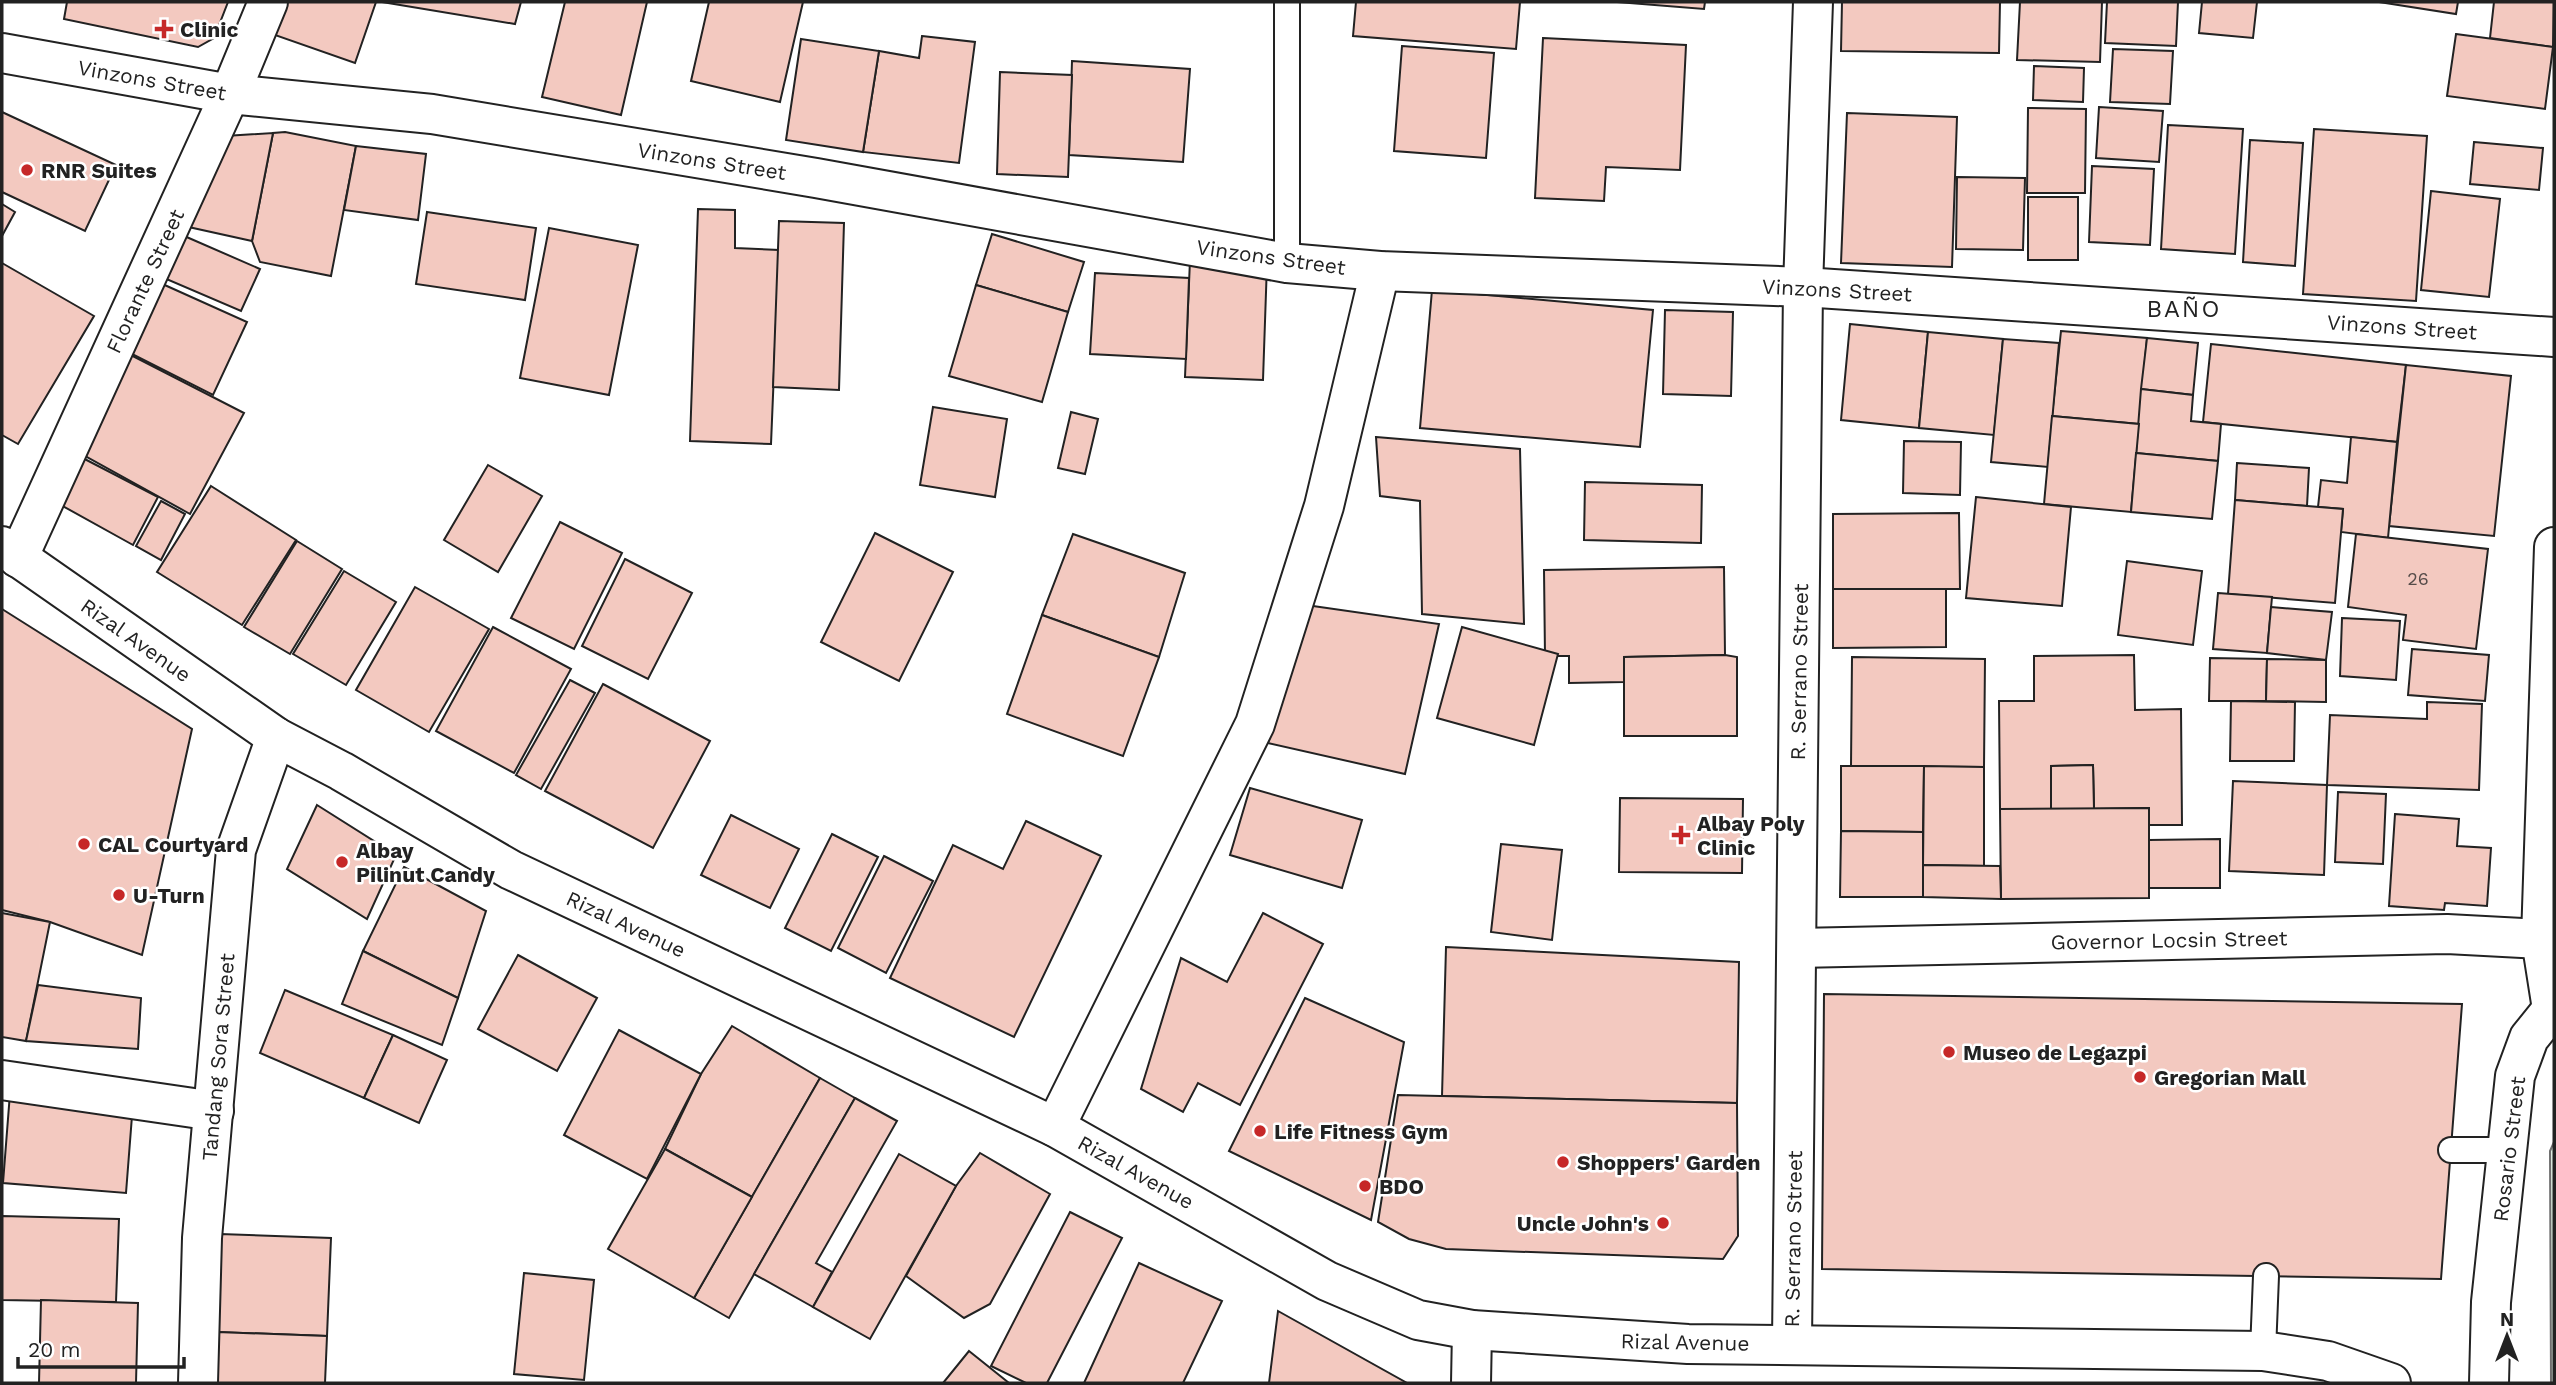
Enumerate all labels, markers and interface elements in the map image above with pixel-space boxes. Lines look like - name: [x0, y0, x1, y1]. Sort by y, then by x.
- place label: Clinic: [180, 17, 238, 42]
- marker: Clinic: [154, 19, 174, 39]
- street label: Vinzons Street: [76, 55, 228, 105]
- street label: Vinzons Street: [636, 137, 788, 185]
- place label: RNR Suites: [41, 158, 157, 183]
- marker: RNR Suites: [19, 162, 35, 178]
- street label: Florante Street: [101, 205, 189, 357]
- street label: Vinzons Street: [1195, 234, 1347, 280]
- street label: Vinzons Street: [1761, 274, 1913, 306]
- district label: BAÑO: [2147, 295, 2221, 323]
- street label: Vinzons Street: [2326, 309, 2478, 345]
- house number: 26: [2407, 568, 2429, 589]
- street label: R. Serrano Street: [1785, 583, 1813, 761]
- street label: Rizal Avenue: [76, 593, 196, 687]
- place label: Albay Poly Clinic: [1697, 811, 1805, 860]
- marker: Albay Poly Clinic: [1671, 825, 1691, 845]
- place label: CAL Courtyard: [98, 832, 248, 857]
- marker: CAL Courtyard: [76, 836, 92, 852]
- place label: Albay Pilinut Candy: [356, 838, 495, 887]
- marker: Albay Pilinut Candy: [334, 854, 350, 870]
- place label: U-Turn: [133, 883, 205, 908]
- street label: Rizal Avenue: [562, 885, 690, 963]
- marker: U-Turn: [111, 887, 127, 903]
- street label: Governor Locsin Street: [2050, 925, 2288, 955]
- street label: Tandang Sora Street: [196, 952, 240, 1162]
- place label: Museo de Legazpi: [1963, 1040, 2147, 1065]
- marker: Museo de Legazpi: [1941, 1044, 1957, 1060]
- place label: Gregorian Mall: [2154, 1065, 2306, 1090]
- marker: Gregorian Mall: [2132, 1069, 2148, 1085]
- street label: Rosario Street: [2488, 1075, 2530, 1223]
- place label: Life Fitness Gym: [1274, 1119, 1448, 1144]
- marker: Life Fitness Gym: [1252, 1123, 1268, 1139]
- street label: Rizal Avenue: [1074, 1130, 1198, 1214]
- place label: Shoppers' Garden: [1577, 1150, 1760, 1175]
- street label: R. Serrano Street: [1779, 1150, 1807, 1328]
- marker: Shoppers' Garden: [1555, 1154, 1571, 1170]
- place label: BDO: [1379, 1174, 1424, 1199]
- marker: BDO: [1357, 1178, 1373, 1194]
- place label: Uncle John's: [1517, 1211, 1649, 1236]
- marker: Uncle John's: [1655, 1215, 1671, 1231]
- north arrow: [2472, 1301, 2542, 1371]
- text: N: [2500, 1308, 2514, 1331]
- scale bar: [18, 1326, 184, 1370]
- street label: Rizal Avenue: [1620, 1328, 1750, 1356]
- text: 20 m: [28, 1337, 80, 1362]

